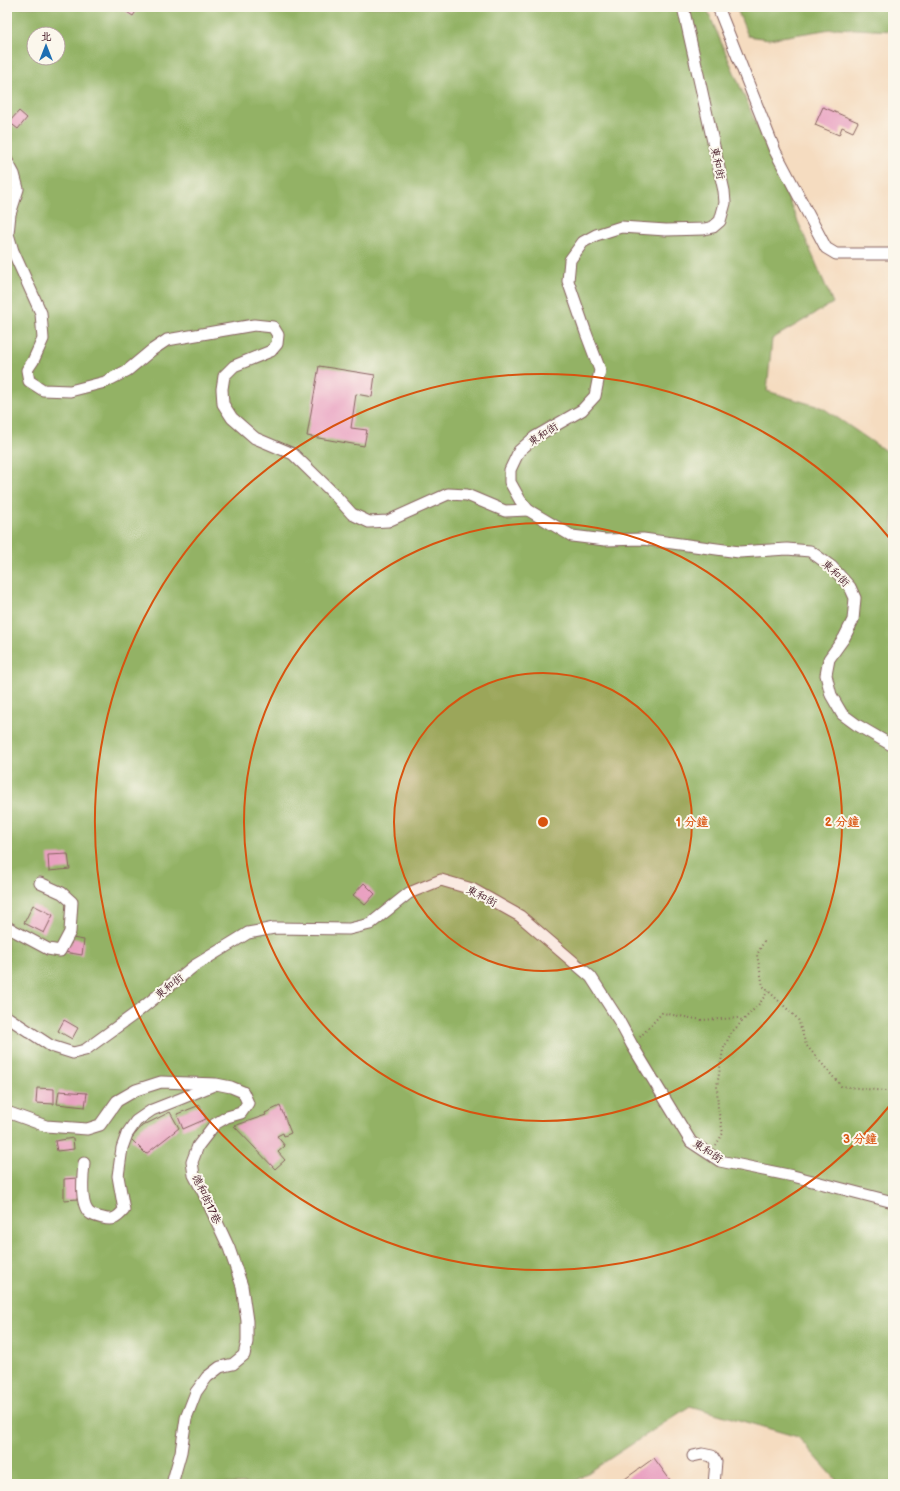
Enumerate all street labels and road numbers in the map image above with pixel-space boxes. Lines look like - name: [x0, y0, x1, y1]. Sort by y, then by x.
- street label: 東和街: [708, 146, 728, 182]
- street label: 東和街: [526, 419, 561, 449]
- street label: 東和街: [819, 557, 853, 590]
- street label: 東和街: [464, 883, 500, 910]
- street label: 東和街: [152, 970, 187, 1002]
- street label: 東和街: [690, 1137, 726, 1166]
- street label: 德和街17巷: [189, 1172, 224, 1226]

